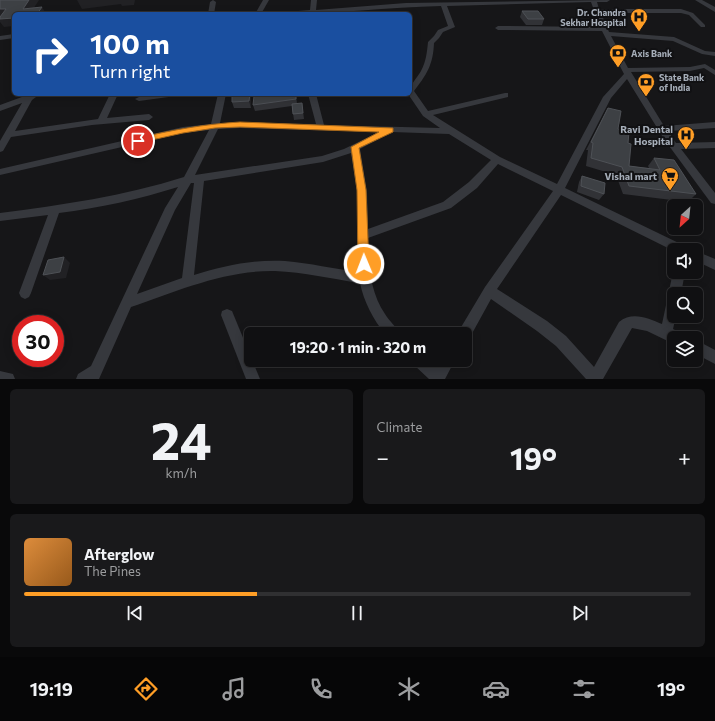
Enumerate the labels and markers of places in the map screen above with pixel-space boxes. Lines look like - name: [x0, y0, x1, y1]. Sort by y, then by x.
- place label: Dr. Chandra Sekhar Hospital: [560, 7, 626, 28]
- hospital icon: Dr. Chandra Sekhar Hospital: [629, 7, 649, 32]
- bank icon: Axis Bank: [608, 43, 628, 68]
- place label: Axis Bank: [631, 48, 673, 59]
- bank icon: State Bank of India: [636, 72, 656, 97]
- place label: State Bank of India: [659, 72, 705, 93]
- place label: Ravi Dental Hospital: [620, 123, 673, 147]
- pin: [121, 124, 155, 158]
- hospital icon: Ravi Dental Hospital: [676, 125, 696, 150]
- supermarket icon: Vishal mart: [660, 166, 680, 191]
- place label: Vishal mart: [604, 170, 657, 182]

